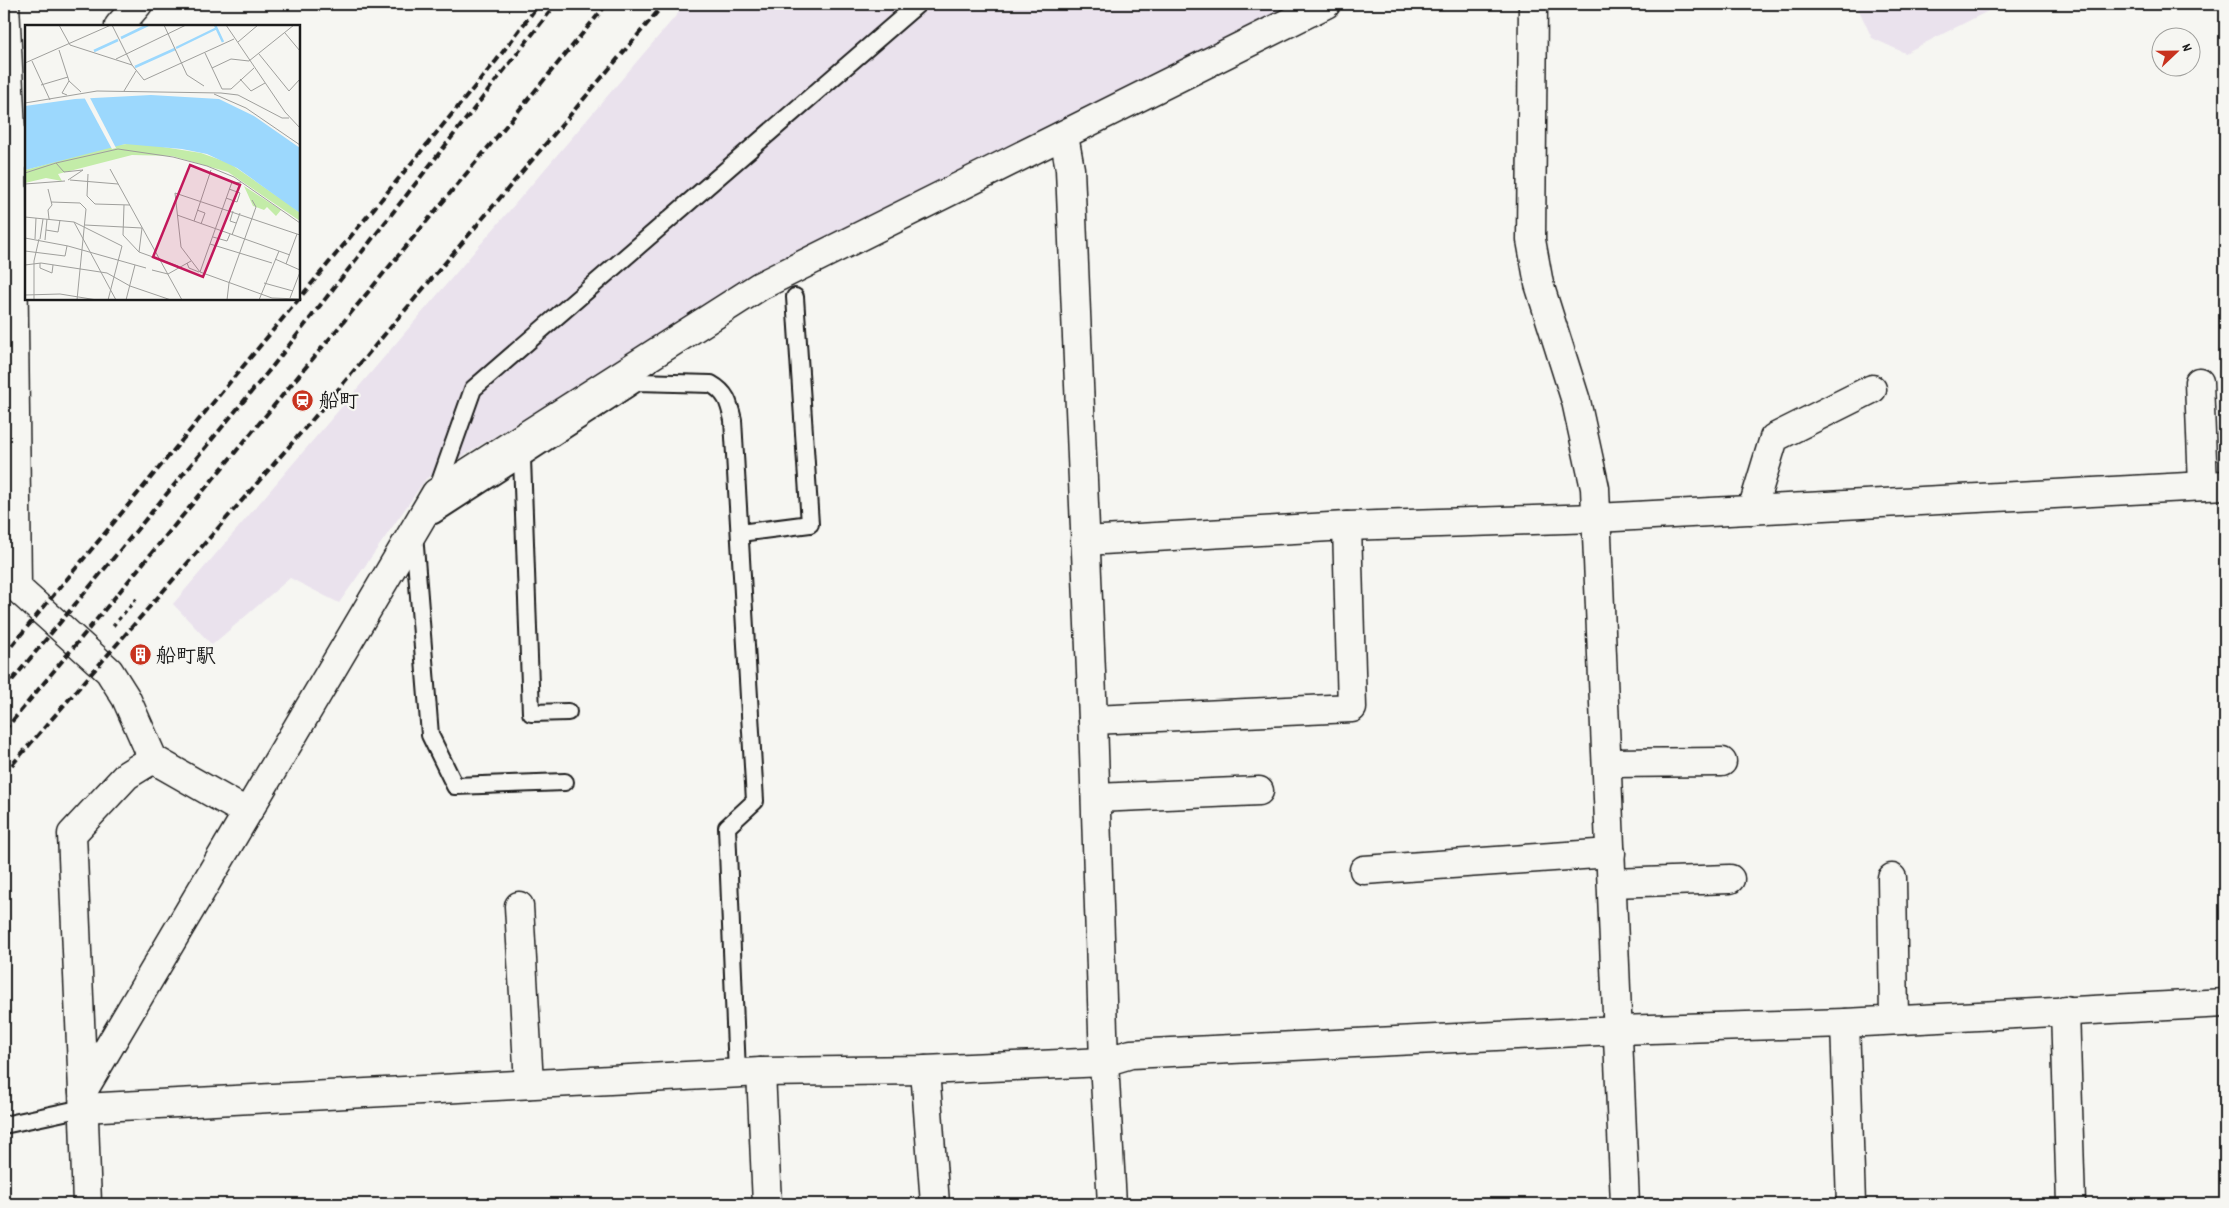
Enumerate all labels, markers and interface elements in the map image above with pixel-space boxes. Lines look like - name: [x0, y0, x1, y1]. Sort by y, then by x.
- inset map: [25, 25, 300, 300]
- north arrow: [2152, 28, 2202, 78]
- text: N: [2176, 41, 2197, 55]
- station icon: 船町: [291, 388, 315, 412]
- place label: 船町: [319, 389, 359, 417]
- building icon: 船町駅: [128, 643, 152, 667]
- place label: 船町駅: [156, 644, 216, 672]

